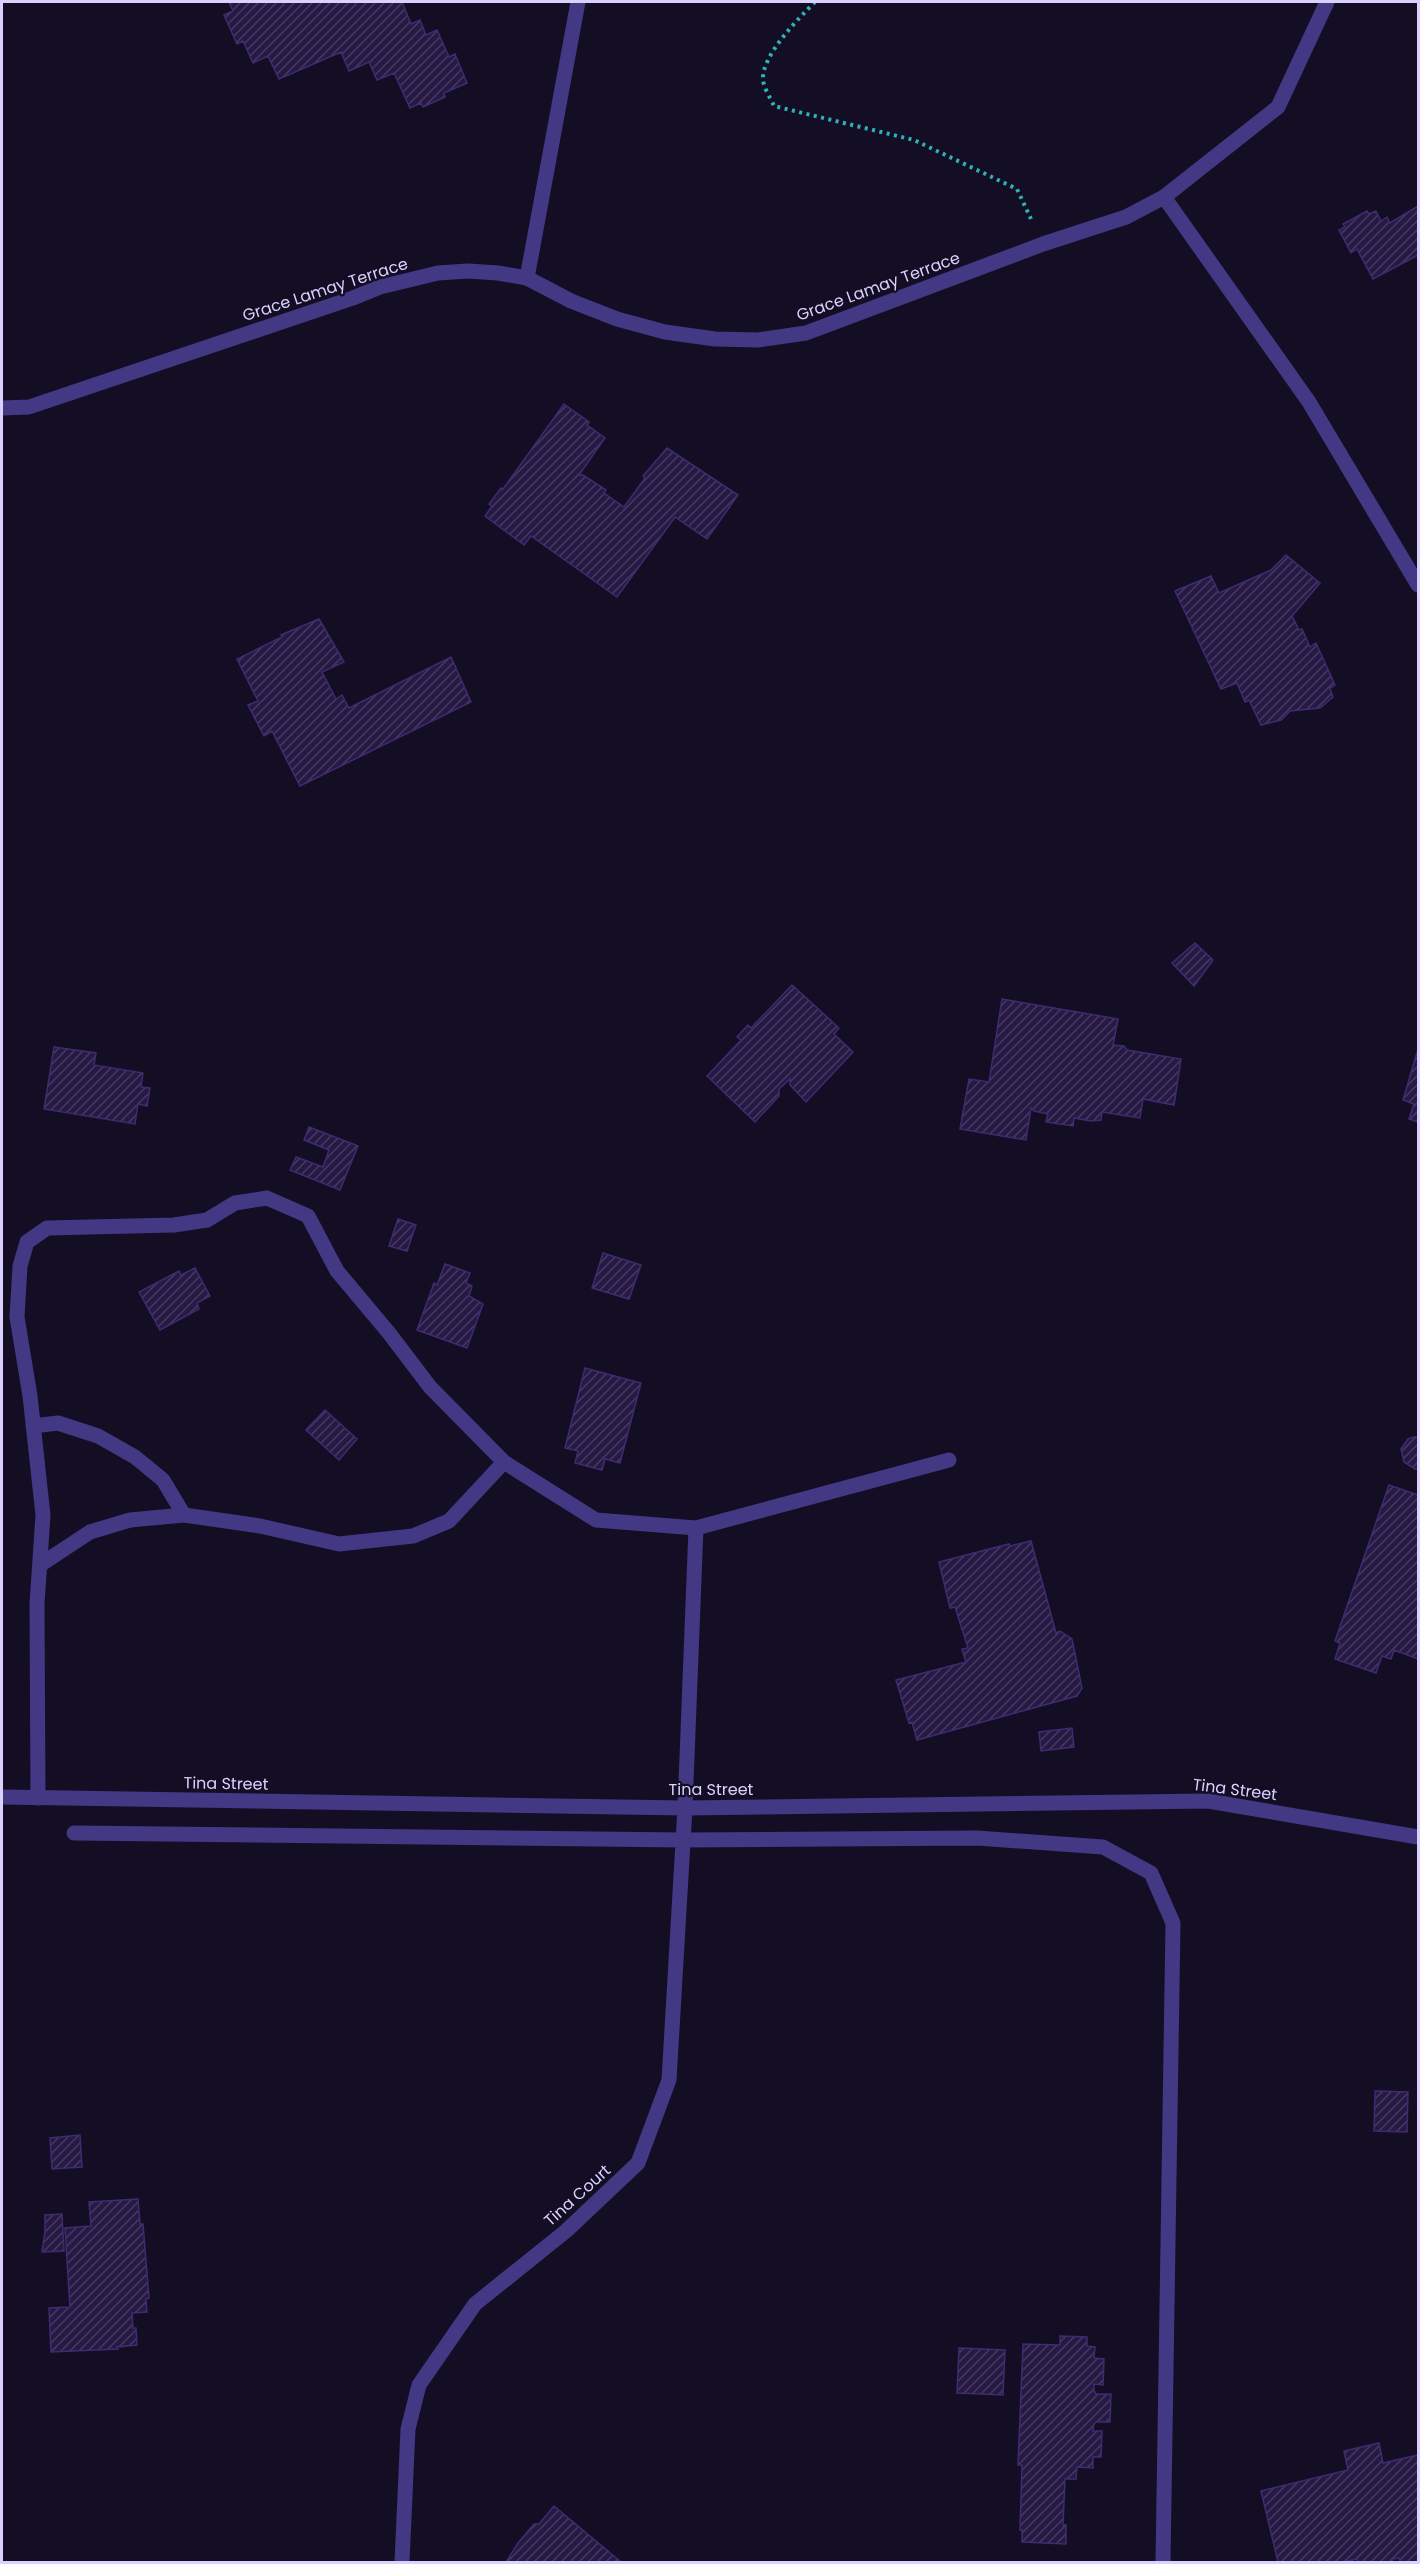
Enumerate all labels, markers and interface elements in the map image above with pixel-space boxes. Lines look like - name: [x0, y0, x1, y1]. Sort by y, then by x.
- street label: Grace Lamay Terrace: [793, 246, 963, 327]
- street label: Grace Lamay Terrace: [240, 252, 411, 327]
- street label: Tina Street: [183, 1771, 269, 1796]
- street label: Tina Street: [1191, 1773, 1279, 1806]
- street label: Tina Street: [669, 1778, 754, 1801]
- street label: Tina Court: [539, 2159, 616, 2232]

